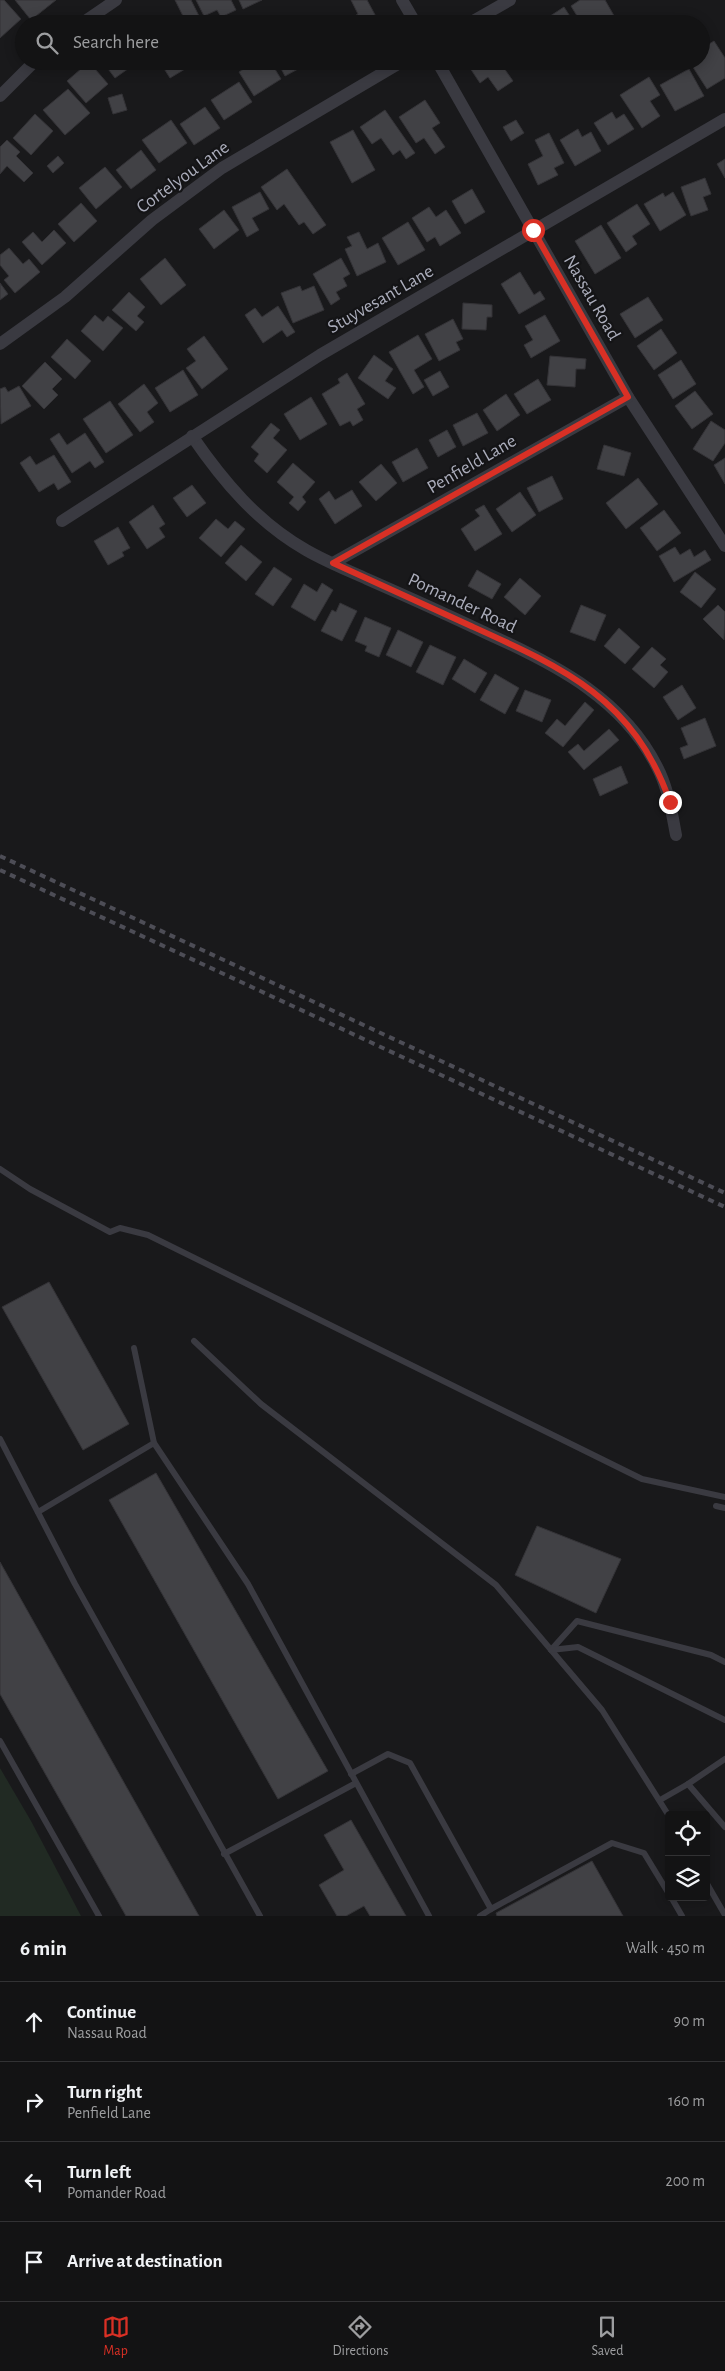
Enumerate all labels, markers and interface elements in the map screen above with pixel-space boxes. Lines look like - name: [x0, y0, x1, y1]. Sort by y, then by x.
- search box: [15, 15, 710, 70]
- icon: search: [33, 29, 61, 57]
- text: Search here: [73, 33, 159, 52]
- street label: Cortelyou Lane: [133, 137, 233, 217]
- route start: [522, 219, 545, 242]
- street label: Nassau Road: [560, 252, 624, 344]
- street label: Stuyvesant Lane: [325, 261, 437, 337]
- street label: Penfield Lane: [424, 431, 520, 497]
- street label: Pomander Road: [405, 570, 520, 637]
- route end: [659, 791, 682, 814]
- map controls: [665, 1811, 710, 1901]
- button: locate: [665, 1811, 710, 1856]
- button: layers: [665, 1856, 710, 1901]
- text: 6 min: [20, 1938, 67, 1959]
- text: Walk · 450 m: [626, 1940, 705, 1956]
- text: Continue: [67, 2003, 136, 2022]
- icon: ahead: [20, 2008, 48, 2036]
- text: 90 m: [674, 2013, 705, 2029]
- text: Nassau Road: [67, 2025, 147, 2041]
- text: Turn right: [67, 2083, 142, 2102]
- icon: right: [20, 2088, 48, 2116]
- text: 160 m: [668, 2093, 705, 2109]
- text: Penfield Lane: [67, 2105, 151, 2121]
- text: Turn left: [67, 2163, 131, 2182]
- icon: left: [20, 2168, 48, 2196]
- text: 200 m: [665, 2173, 705, 2189]
- text: Pomander Road: [67, 2185, 166, 2201]
- icon: arrive: [20, 2248, 48, 2276]
- text: Arrive at destination: [67, 2252, 223, 2271]
- tab: Map: [102, 2313, 130, 2360]
- tab: Directions: [333, 2313, 388, 2360]
- tab: Saved: [591, 2313, 623, 2360]

